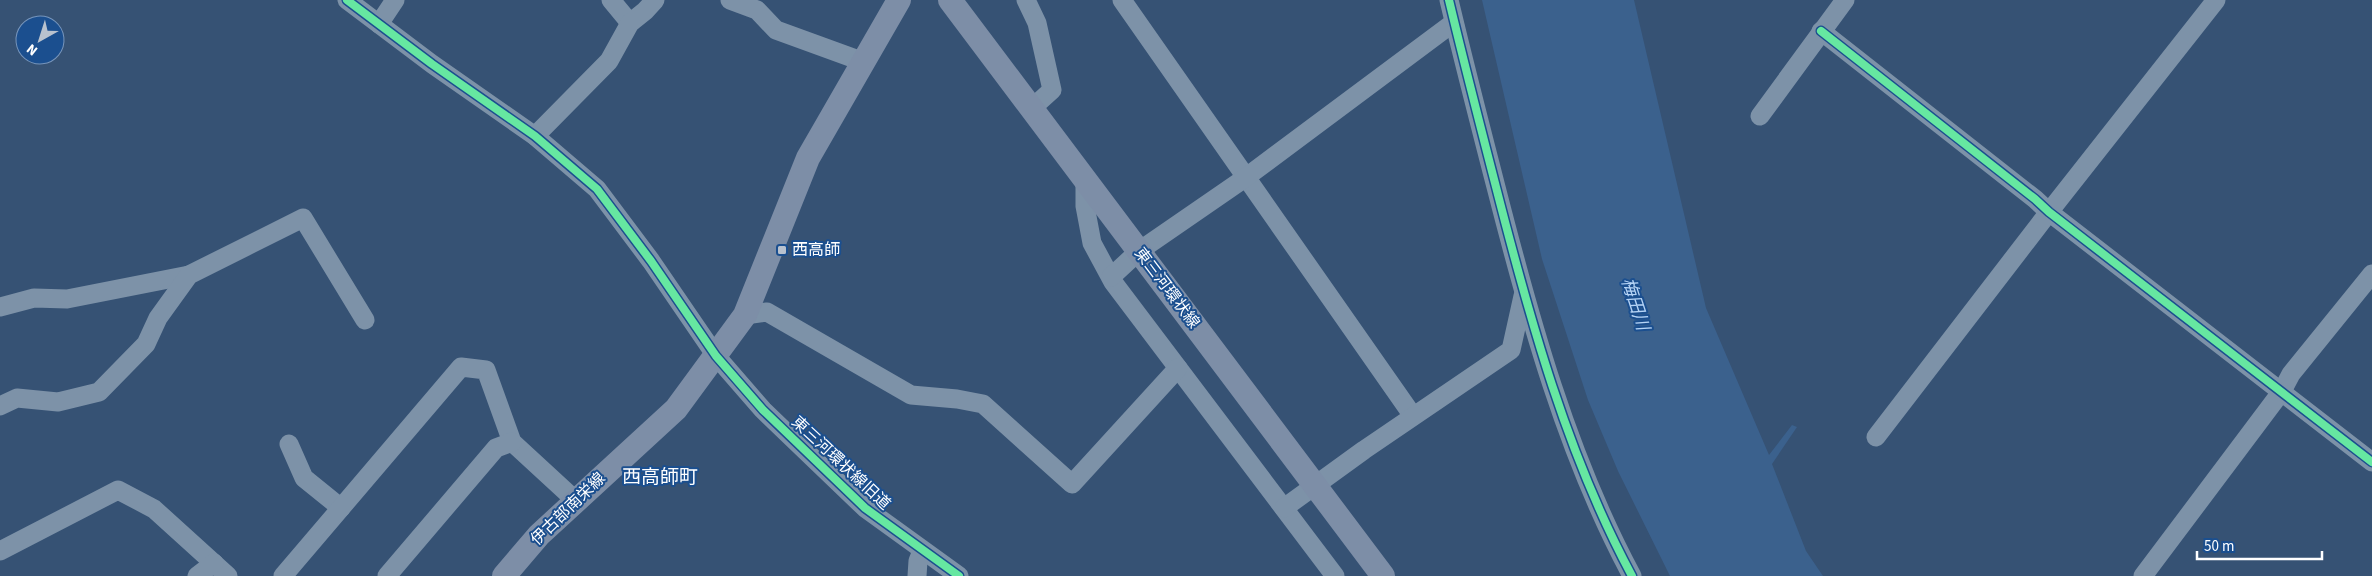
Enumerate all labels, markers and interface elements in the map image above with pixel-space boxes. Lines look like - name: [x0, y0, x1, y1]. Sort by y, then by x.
- north arrow: [15, 15, 65, 65]
- text: N: [23, 39, 42, 60]
- place label: 西高師: [792, 239, 840, 261]
- street label: 東三河環状線: [1129, 243, 1205, 333]
- marker: 西高師: [776, 244, 788, 256]
- water label: 梅田川: [1615, 274, 1656, 335]
- street label: 東三河環状線旧道: [787, 411, 895, 515]
- district label: 西高師町: [622, 464, 698, 491]
- street label: 伊古部南栄線: [526, 468, 610, 550]
- scale bar: [2197, 528, 2322, 560]
- text: 50 m: [2204, 536, 2234, 557]

